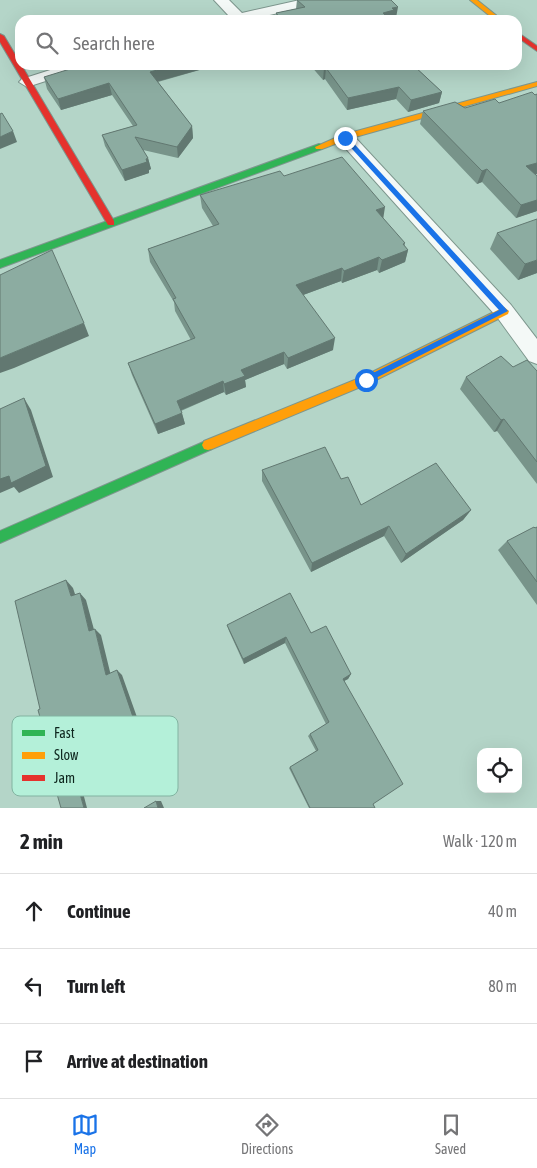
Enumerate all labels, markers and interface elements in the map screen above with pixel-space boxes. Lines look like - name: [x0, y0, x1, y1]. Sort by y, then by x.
- search box: [15, 15, 522, 70]
- icon: search: [33, 29, 61, 57]
- text: Search here: [73, 32, 155, 54]
- route end: [334, 127, 357, 150]
- route start: [355, 369, 378, 392]
- legend: [12, 716, 178, 796]
- text: Fast: [54, 725, 75, 741]
- text: Slow: [54, 747, 79, 763]
- map controls: [477, 748, 522, 793]
- button: locate: [477, 748, 522, 793]
- text: Jam: [54, 770, 75, 786]
- text: 2 min: [20, 829, 63, 853]
- text: Walk · 120 m: [443, 832, 517, 850]
- icon: ahead: [20, 897, 48, 925]
- text: Continue: [67, 900, 131, 922]
- text: 40 m: [488, 902, 517, 920]
- icon: left: [20, 972, 48, 1000]
- text: Turn left: [67, 975, 125, 997]
- text: 80 m: [488, 977, 517, 995]
- icon: arrive: [20, 1047, 48, 1075]
- text: Arrive at destination: [67, 1050, 208, 1072]
- tab: Map: [71, 1111, 99, 1157]
- tab: Directions: [241, 1111, 293, 1157]
- tab: Saved: [435, 1111, 466, 1157]

